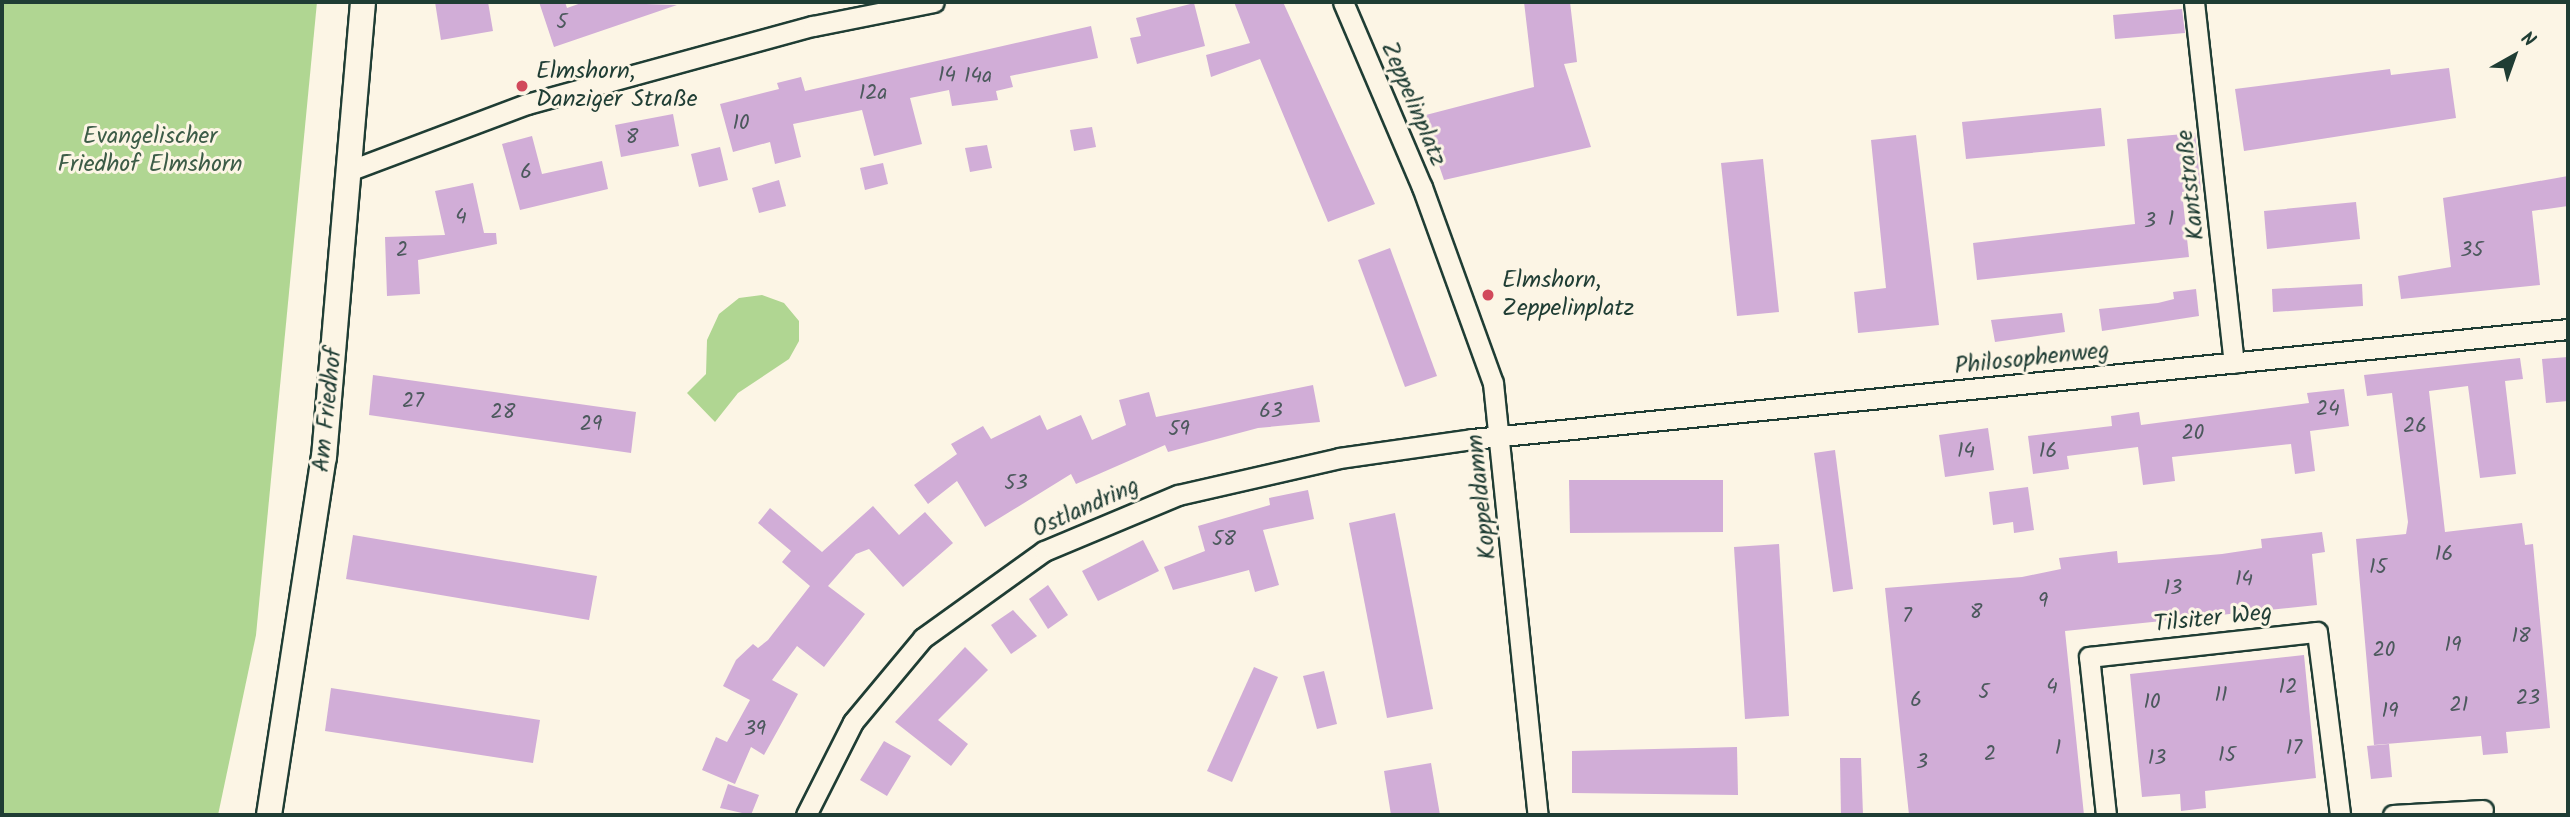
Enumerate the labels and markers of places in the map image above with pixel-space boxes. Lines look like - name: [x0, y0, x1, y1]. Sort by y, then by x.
- place label: Elmshorn, Danziger Straße: [536, 58, 698, 114]
- marker: Elmshorn, Danziger Straße: [514, 78, 530, 94]
- place label: Elmshorn, Zeppelinplatz: [1502, 267, 1634, 323]
- marker: Elmshorn, Zeppelinplatz: [1480, 287, 1496, 303]

